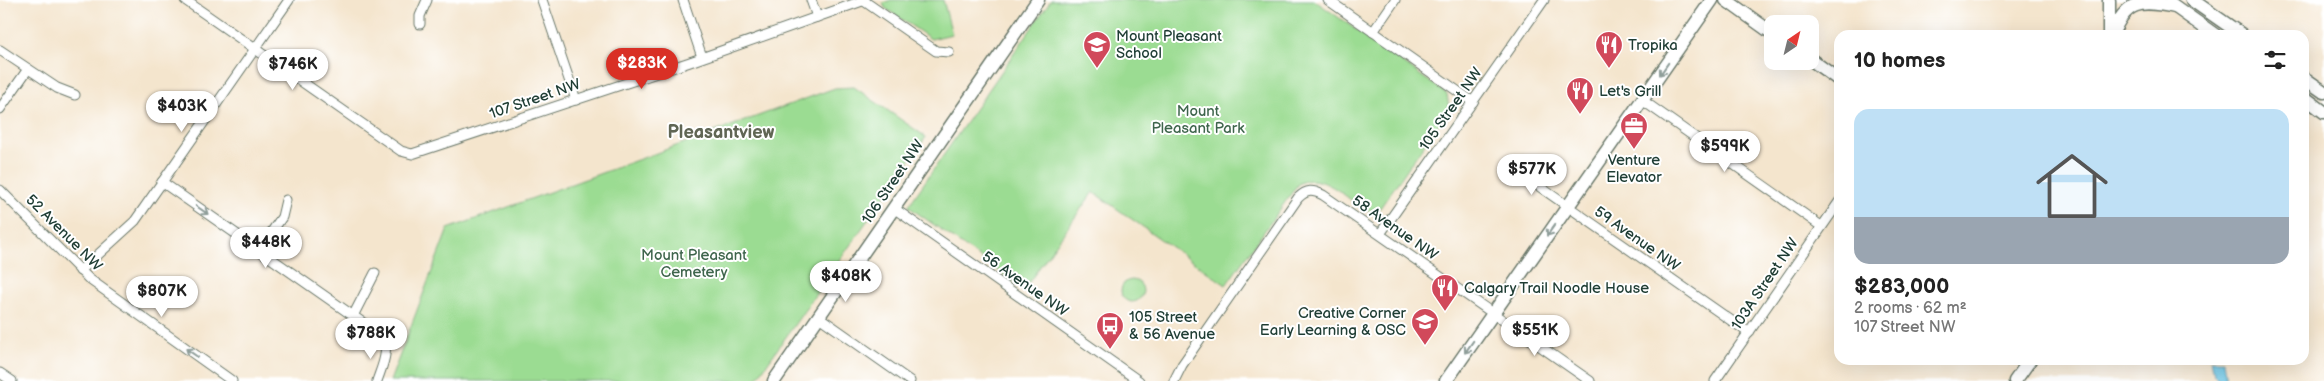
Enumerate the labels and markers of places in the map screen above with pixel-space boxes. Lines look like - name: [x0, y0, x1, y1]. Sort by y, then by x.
- place label: Mount Pleasant School: [1116, 27, 1222, 63]
- school or university icon: Mount Pleasant School: [1082, 30, 1112, 69]
- restaurant icon: Tropika: [1594, 30, 1624, 69]
- place label: Tropika: [1628, 36, 1678, 55]
- pin: $746K: [258, 48, 328, 91]
- pin: $283K: [607, 48, 677, 90]
- restaurant icon: Let's Grill: [1565, 76, 1595, 115]
- place label: Let's Grill: [1599, 82, 1661, 101]
- pin: $403K: [147, 90, 217, 133]
- office icon: Venture Elevator: [1619, 111, 1649, 150]
- pin: $599K: [1690, 130, 1760, 173]
- place label: Venture Elevator: [1606, 151, 1662, 187]
- pin: $577K: [1497, 154, 1567, 196]
- pin: $448K: [231, 226, 301, 269]
- pin: $408K: [811, 260, 881, 303]
- restaurant icon: Calgary Trail Noodle House: [1430, 273, 1460, 312]
- pin: $807K: [127, 276, 197, 318]
- place label: Calgary Trail Noodle House: [1464, 279, 1649, 298]
- place label: Creative Corner Early Learning & OSC: [1260, 304, 1407, 340]
- school or university icon: Creative Corner Early Learning & OSC: [1410, 307, 1440, 346]
- place label: 105 Street & 56 Avenue: [1129, 308, 1215, 344]
- bus stop icon: 105 Street & 56 Avenue: [1095, 311, 1125, 350]
- pin: $551K: [1500, 314, 1570, 357]
- pin: $788K: [336, 318, 406, 360]

